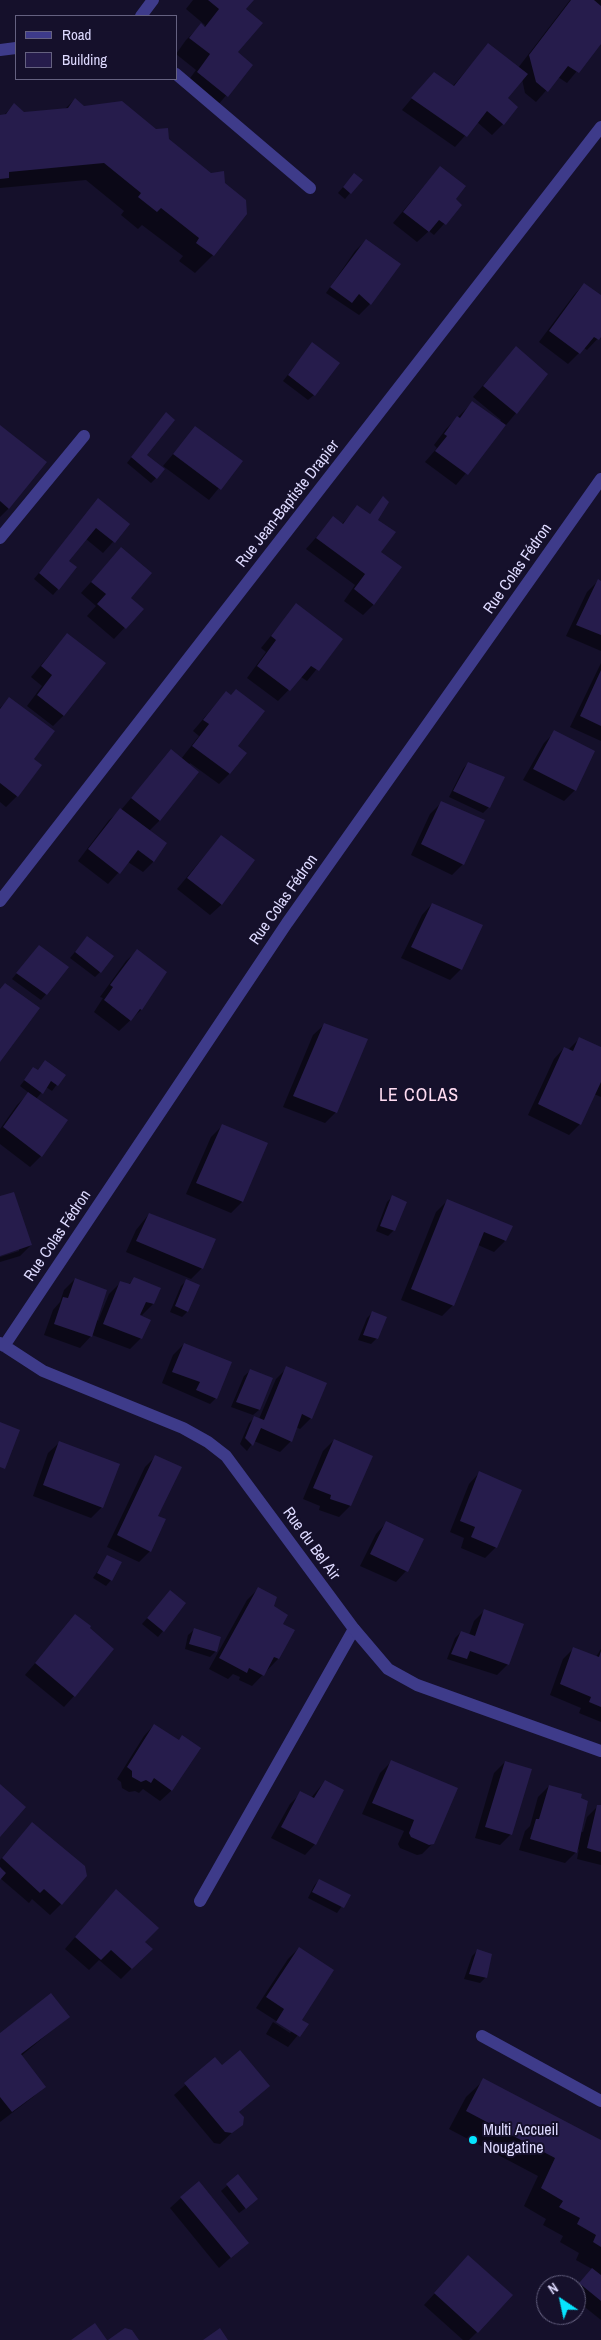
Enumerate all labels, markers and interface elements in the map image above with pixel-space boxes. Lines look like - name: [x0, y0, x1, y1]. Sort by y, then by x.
- legend: [15, 15, 178, 80]
- text: Road: [62, 24, 91, 45]
- text: Building: [62, 49, 107, 70]
- street label: Rue Jean-Baptiste Drapier: [232, 437, 344, 571]
- street label: Rue Colas Fédron: [480, 520, 556, 618]
- street label: Rue Colas Fédron: [246, 851, 322, 949]
- district label: LE COLAS: [378, 1085, 460, 1107]
- street label: Rue Colas Fédron: [20, 1187, 96, 1285]
- street label: Rue du Bel Air: [278, 1504, 344, 1584]
- place label: Multi Accueil Nougatine: [483, 2121, 558, 2159]
- marker: Multi Accueil Nougatine: [467, 2134, 479, 2146]
- north arrow: [536, 2275, 586, 2325]
- text: N: [545, 2279, 562, 2298]

